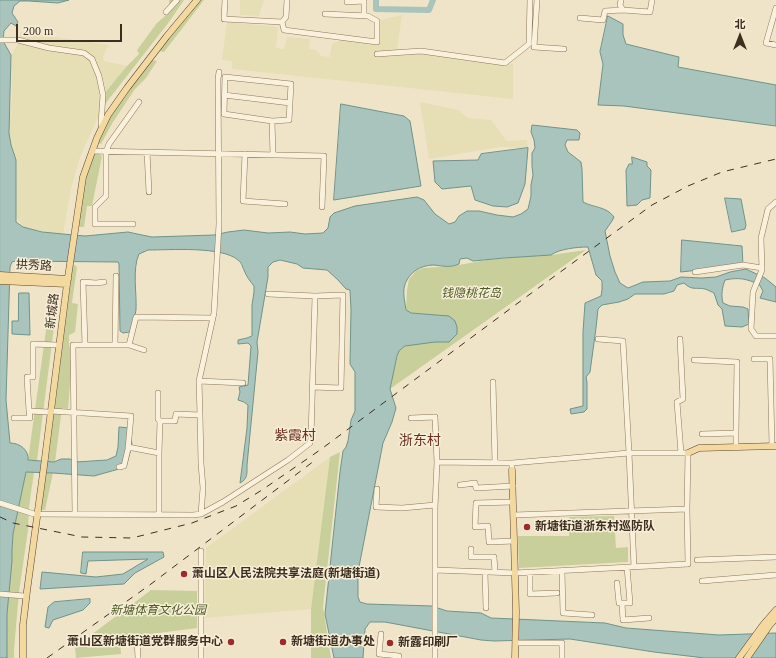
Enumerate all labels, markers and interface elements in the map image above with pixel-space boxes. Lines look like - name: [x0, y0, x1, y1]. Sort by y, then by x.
- scale bar: [18, 16, 124, 42]
- north arrow: [720, 16, 760, 56]
- text: 北: [735, 18, 746, 30]
- text: 200 m: [23, 24, 53, 38]
- street label: 拱秀路: [16, 258, 52, 274]
- park label: 钱隐桃花岛: [441, 287, 501, 301]
- street label: 新城路: [44, 292, 62, 330]
- district label: 紫霞村: [274, 428, 316, 444]
- district label: 浙东村: [399, 433, 441, 449]
- place label: 新塘街道浙东村巡防队: [535, 520, 655, 534]
- marker: 新塘街道浙东村巡防队: [522, 522, 532, 532]
- place label: 萧山区人民法院共享法庭(新塘街道): [192, 567, 380, 581]
- marker: 萧山区人民法院共享法庭(新塘街道): [179, 569, 189, 579]
- park label: 新塘体育文化公园: [110, 604, 206, 618]
- place label: 萧山区新塘街道党群服务中心: [67, 635, 223, 649]
- place label: 新塘街道办事处: [291, 635, 375, 649]
- place label: 新露印刷厂: [398, 636, 458, 650]
- marker: 萧山区新塘街道党群服务中心: [226, 637, 236, 647]
- marker: 新塘街道办事处: [278, 637, 288, 647]
- marker: 新露印刷厂: [385, 638, 395, 648]

